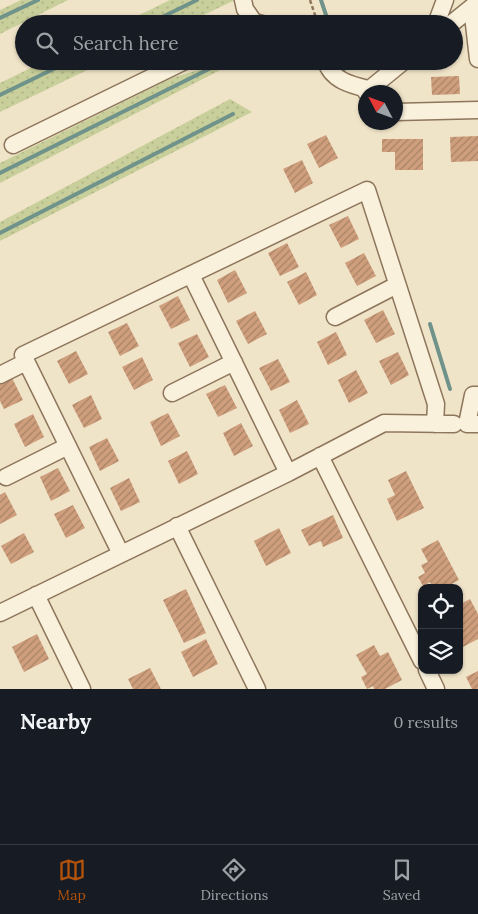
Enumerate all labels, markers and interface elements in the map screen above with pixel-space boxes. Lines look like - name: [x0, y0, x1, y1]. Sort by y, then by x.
- search box: [15, 15, 463, 70]
- icon: search: [33, 29, 61, 57]
- text: Search here: [73, 31, 179, 55]
- north arrow: [358, 85, 403, 130]
- map controls: [418, 584, 463, 674]
- button: locate: [418, 584, 463, 629]
- button: layers: [418, 629, 463, 674]
- text: Nearby: [20, 708, 91, 735]
- text: 0 results: [393, 712, 458, 732]
- tab: Map: [57, 856, 86, 904]
- tab: Directions: [200, 856, 268, 904]
- tab: Saved: [383, 856, 421, 904]

